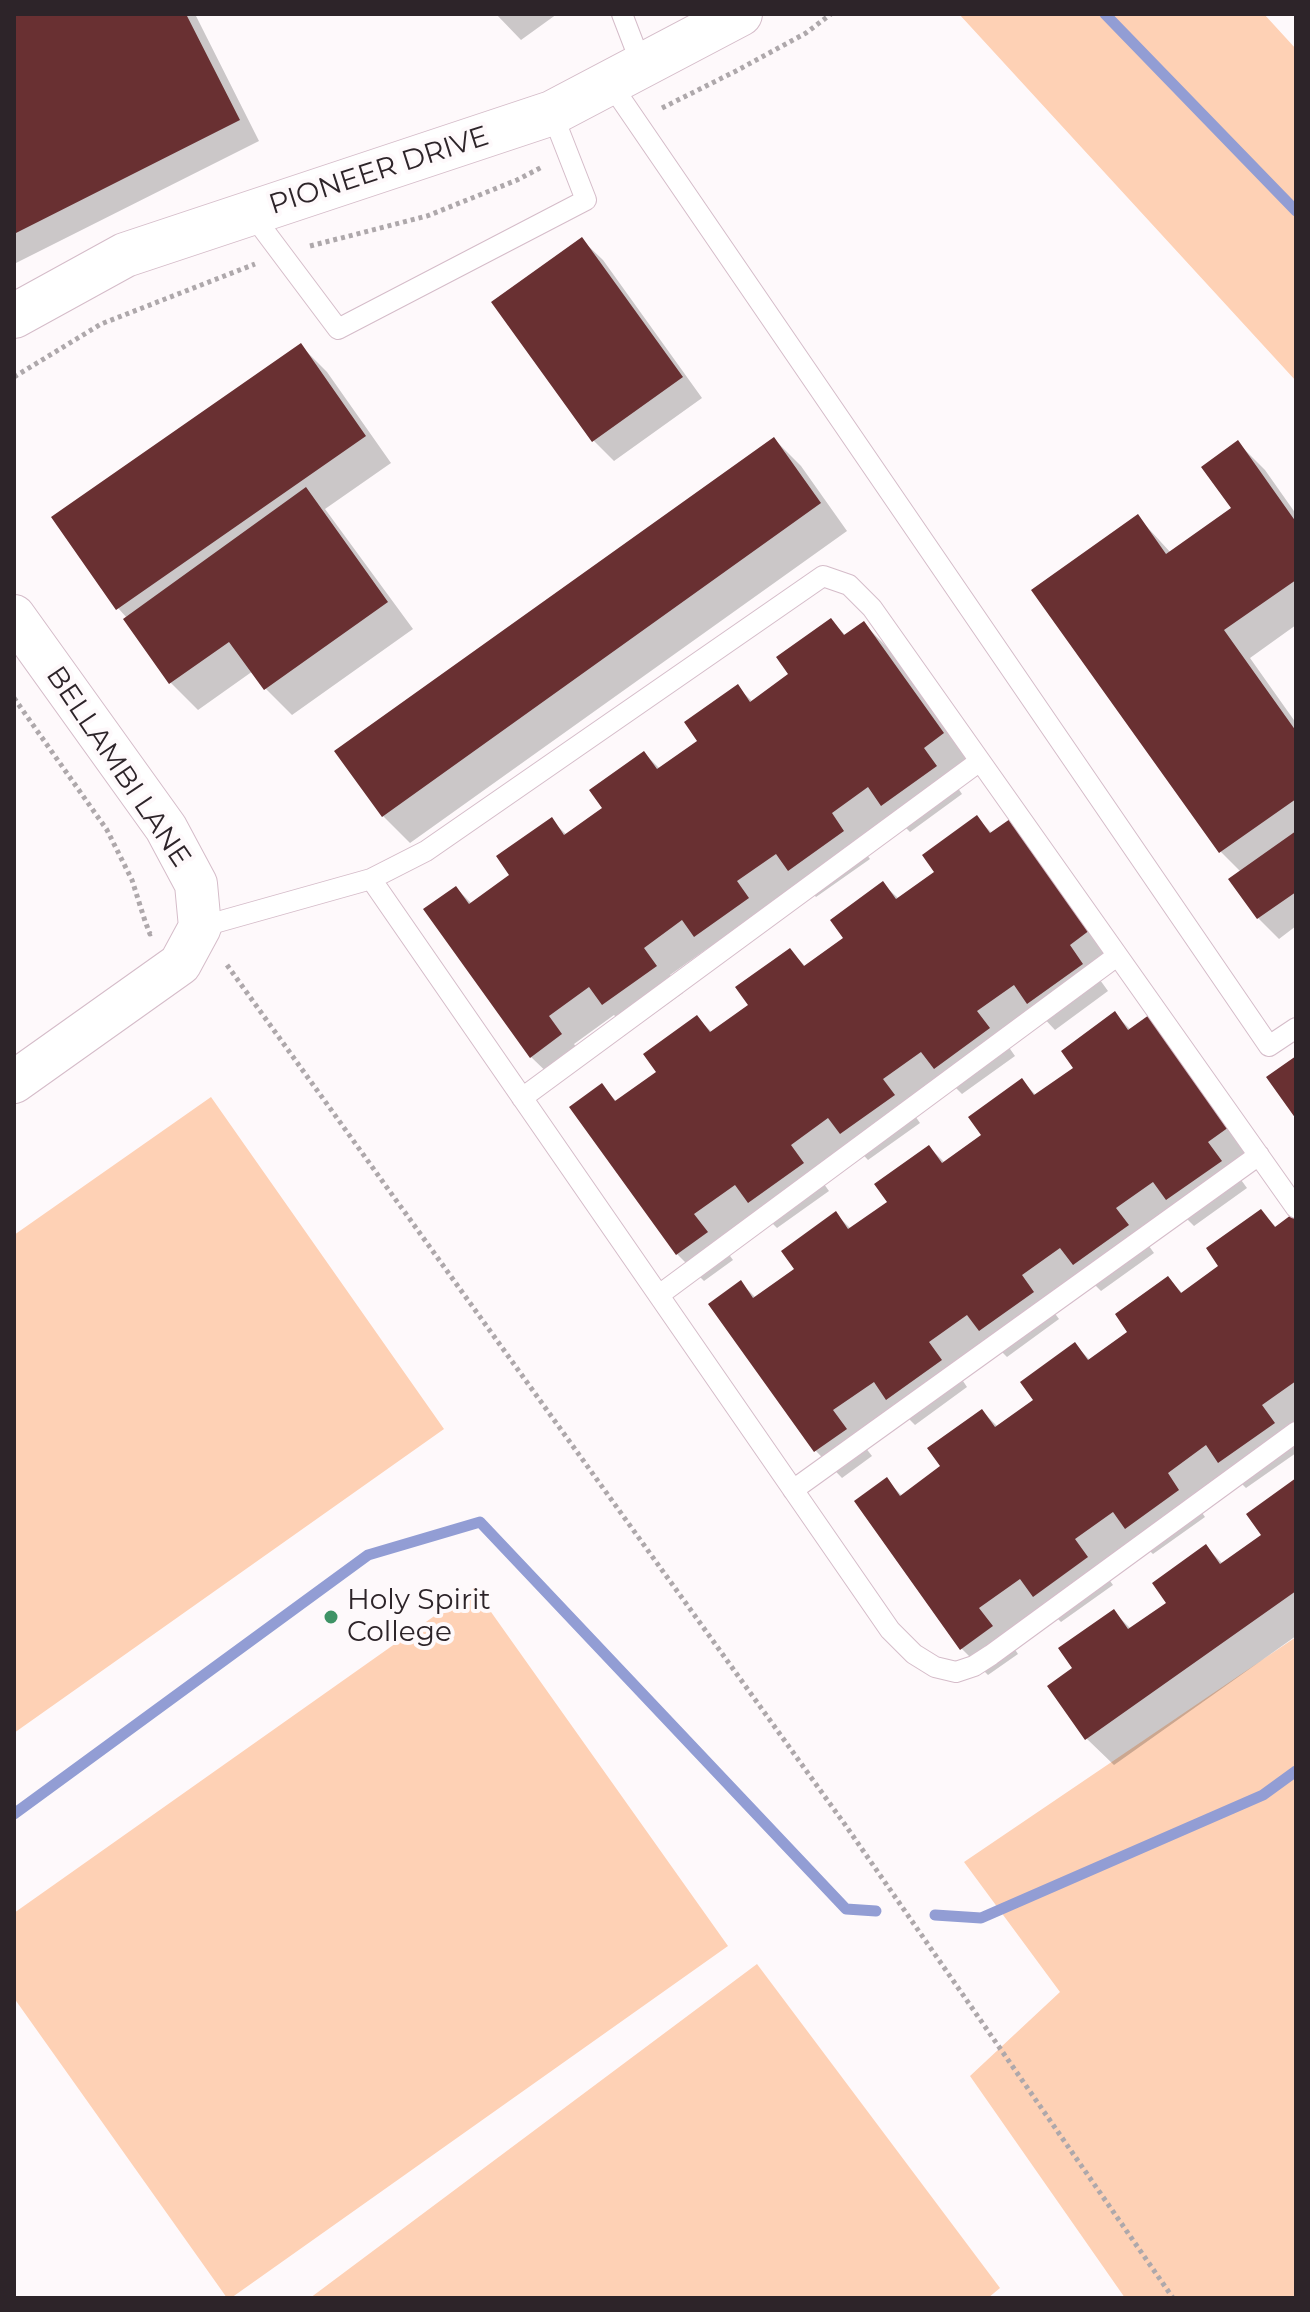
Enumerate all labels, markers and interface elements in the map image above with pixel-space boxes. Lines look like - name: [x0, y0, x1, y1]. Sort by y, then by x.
- street label: PIONEER DRIVE: [265, 120, 493, 222]
- street label: BELLAMBI LANE: [38, 660, 198, 874]
- place label: Holy Spirit College: [347, 1584, 491, 1650]
- marker: Holy Spirit College: [322, 1608, 340, 1626]

